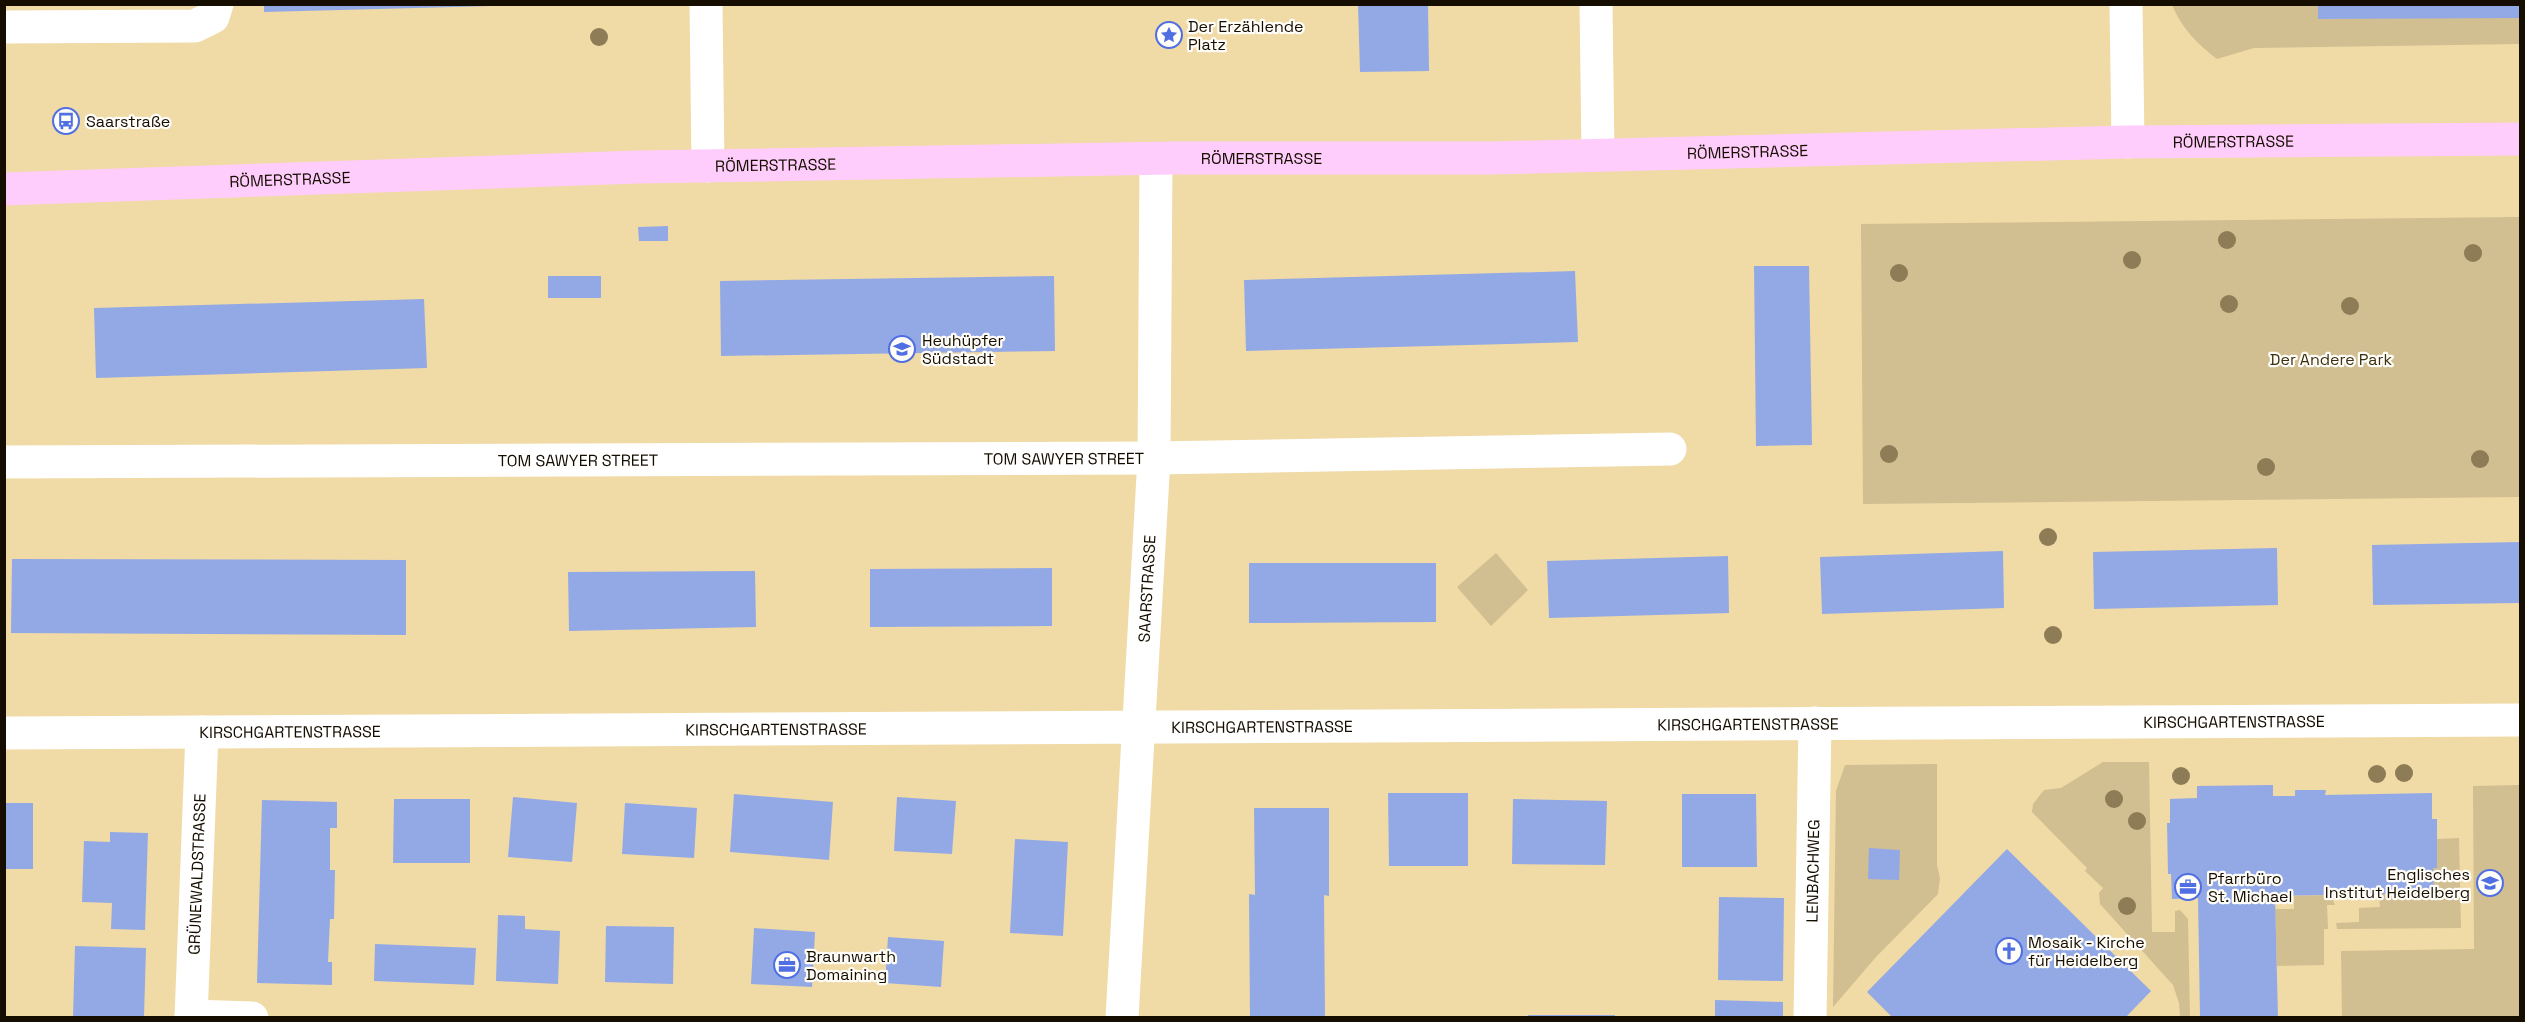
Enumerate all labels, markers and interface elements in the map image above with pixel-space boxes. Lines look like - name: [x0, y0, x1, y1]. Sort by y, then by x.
- place label: Der Erzählende Platz: [1188, 16, 1304, 55]
- place icon: Der Erzählende Platz: [1154, 20, 1184, 50]
- bus stop icon: Saarstraße: [51, 106, 81, 136]
- place label: Saarstraße: [86, 111, 170, 132]
- street label: RÖMERSTRASSE: [2173, 130, 2294, 152]
- street label: RÖMERSTRASSE: [1687, 140, 1808, 164]
- street label: RÖMERSTRASSE: [1201, 148, 1322, 169]
- street label: RÖMERSTRASSE: [715, 153, 836, 176]
- street label: RÖMERSTRASSE: [229, 166, 351, 192]
- place label: Heuhüpfer Südstadt: [922, 330, 1003, 369]
- school or university icon: Heuhüpfer Südstadt: [887, 334, 917, 364]
- park label: Der Andere Park: [2270, 349, 2393, 370]
- street label: TOM SAWYER STREET: [984, 448, 1144, 469]
- street label: TOM SAWYER STREET: [498, 449, 658, 471]
- street label: SAARSTRASSE: [1133, 534, 1160, 643]
- street label: KIRSCHGARTENSTRASSE: [2143, 711, 2325, 732]
- street label: KIRSCHGARTENSTRASSE: [1657, 713, 1839, 735]
- street label: KIRSCHGARTENSTRASSE: [1171, 716, 1353, 737]
- street label: KIRSCHGARTENSTRASSE: [685, 718, 867, 740]
- street label: KIRSCHGARTENSTRASSE: [199, 721, 381, 742]
- street label: GRÜNEWALDSTRASSE: [183, 793, 210, 955]
- street label: LENBACHWEG: [1801, 819, 1824, 923]
- place label: Englisches Institut Heidelberg: [2325, 864, 2470, 903]
- place label: Pfarrbüro St. Michael: [2208, 868, 2292, 907]
- school or university icon: Englisches Institut Heidelberg: [2475, 868, 2505, 898]
- office icon: Pfarrbüro St. Michael: [2173, 872, 2203, 902]
- place label: Mosaik - Kirche für Heidelberg: [2028, 932, 2145, 971]
- church icon: Mosaik - Kirche für Heidelberg: [1994, 936, 2024, 966]
- place label: Braunwarth Domaining: [806, 946, 896, 985]
- office icon: Braunwarth Domaining: [772, 950, 802, 980]

